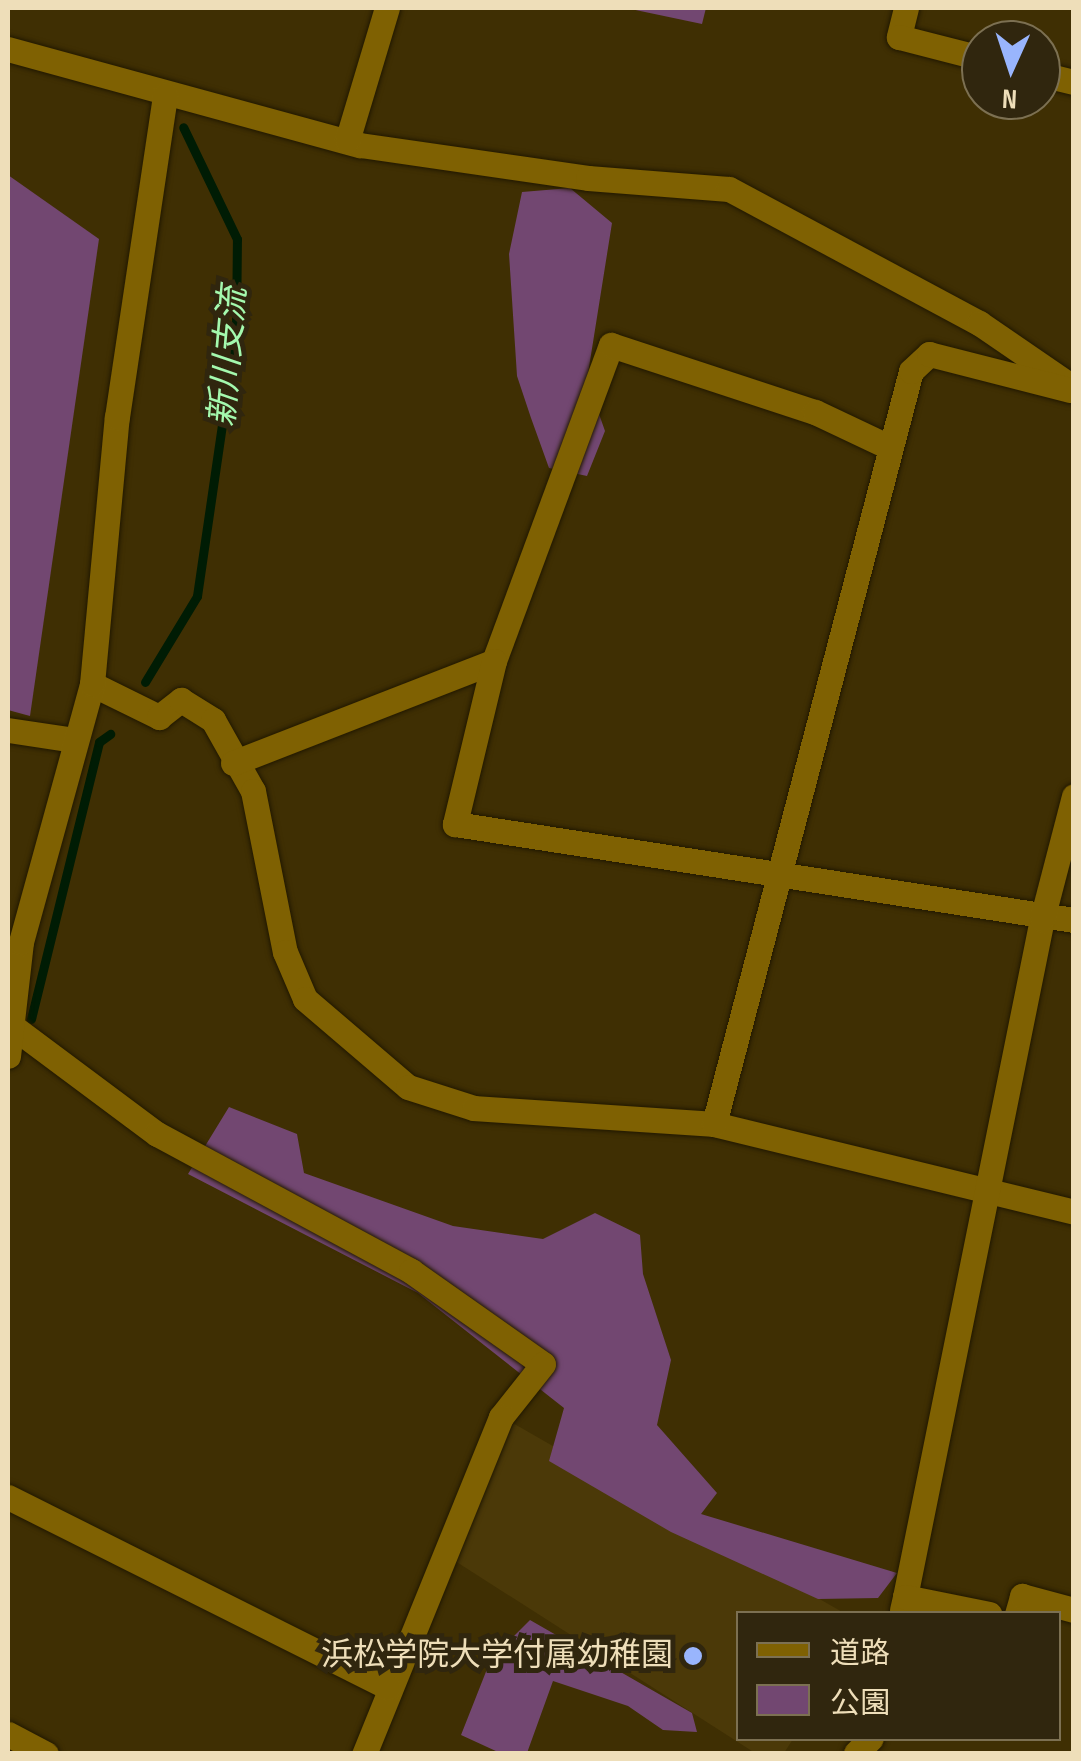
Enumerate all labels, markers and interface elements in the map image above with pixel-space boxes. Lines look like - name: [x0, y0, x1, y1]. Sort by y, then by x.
- north arrow: [961, 20, 1061, 120]
- text: N: [1001, 82, 1018, 115]
- water label: 新川支流: [202, 285, 256, 429]
- legend: [736, 1611, 1061, 1741]
- text: 道路: [830, 1636, 890, 1672]
- place label: 浜松学院大学付属幼稚園: [321, 1637, 673, 1675]
- marker: 浜松学院大学付属幼稚園: [682, 1645, 704, 1667]
- text: 公園: [830, 1686, 890, 1722]

